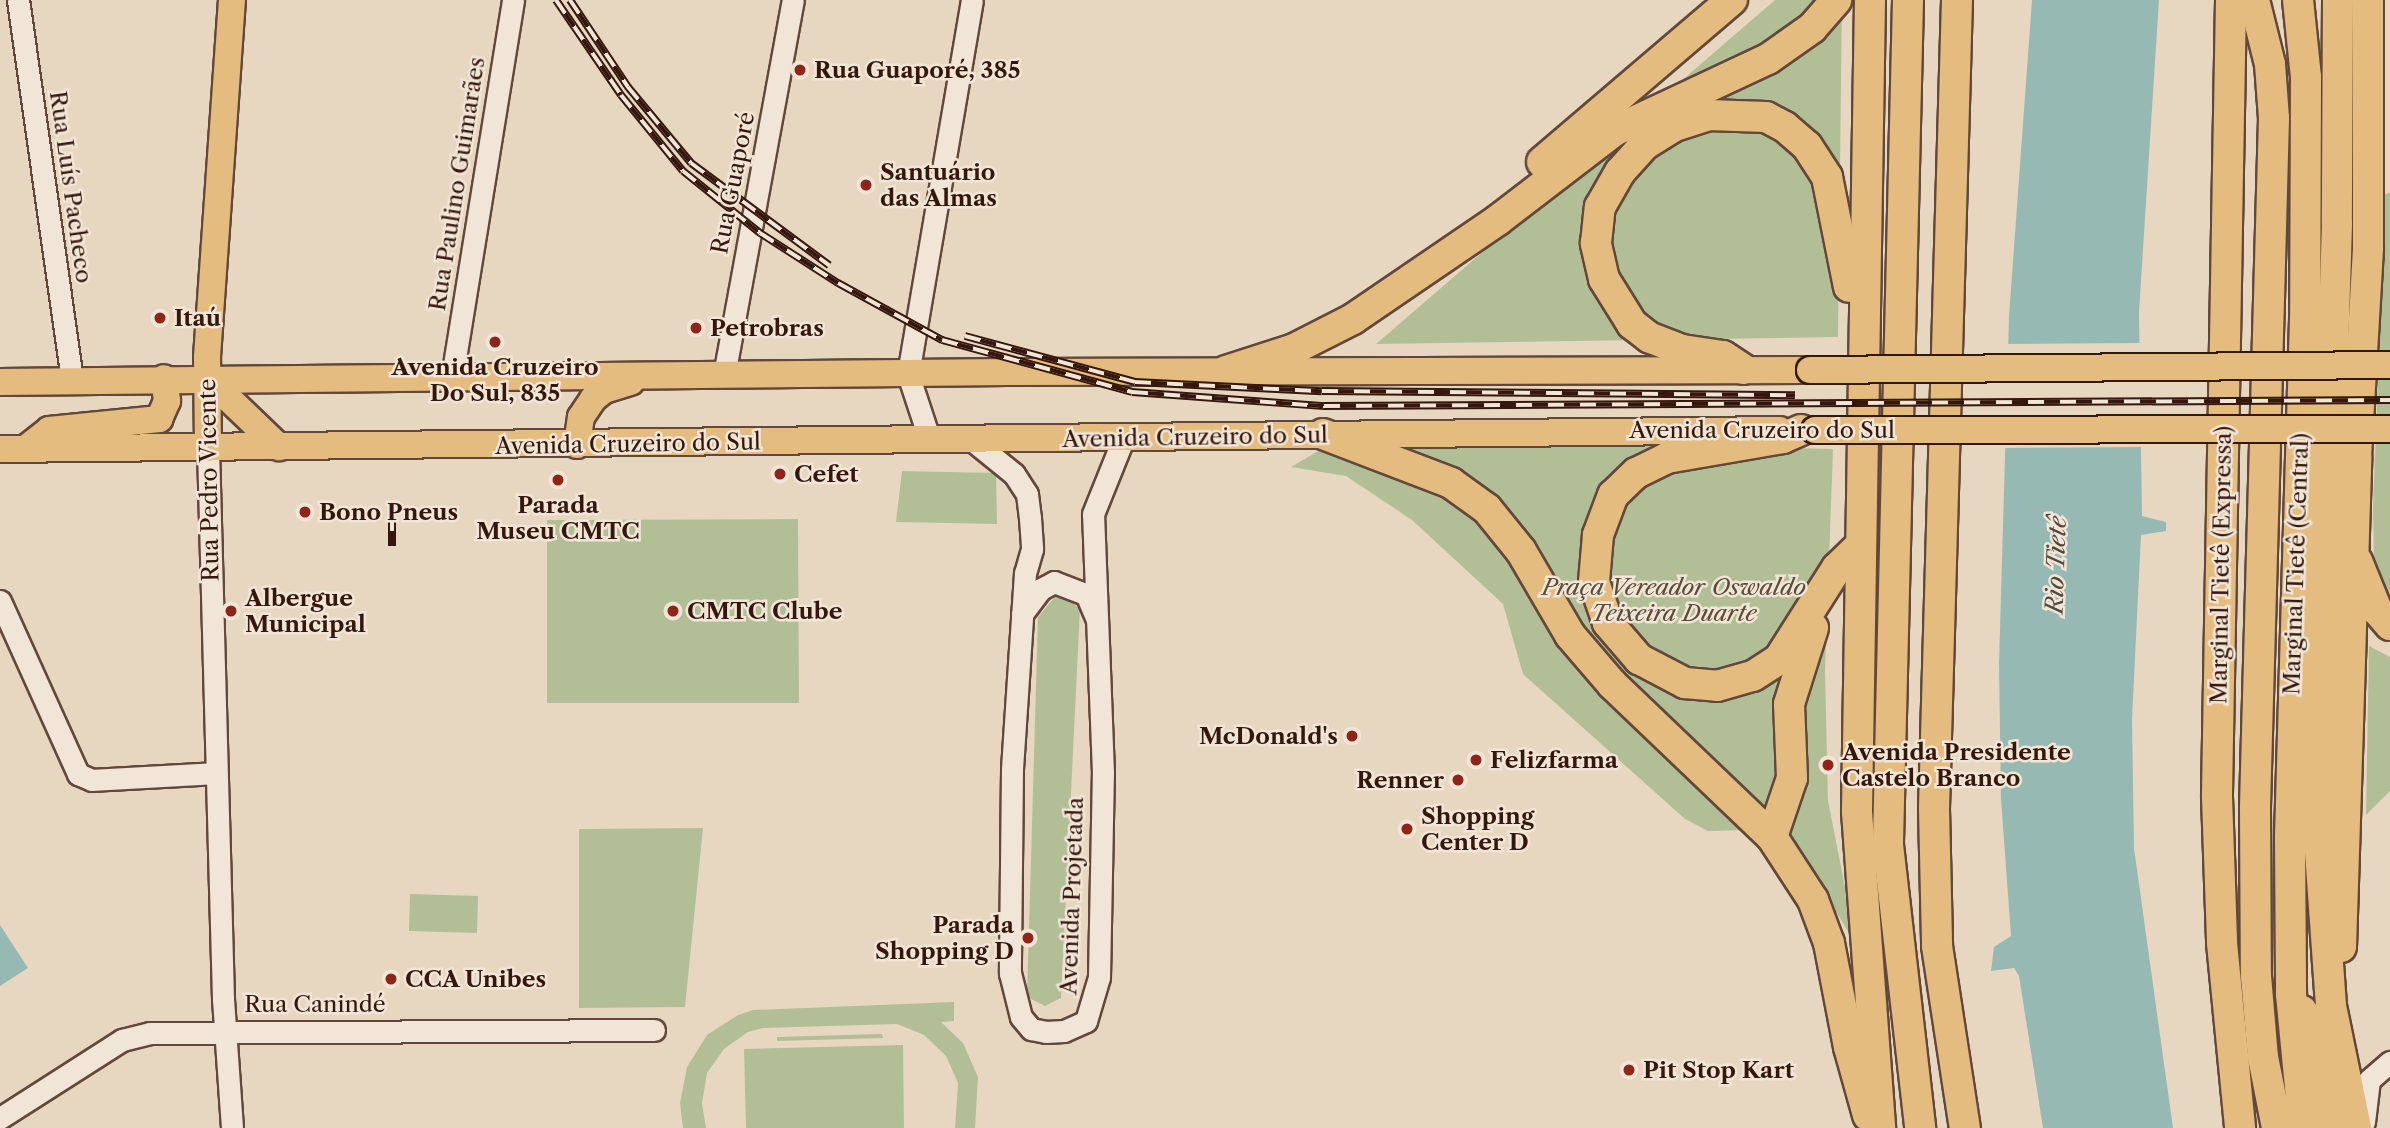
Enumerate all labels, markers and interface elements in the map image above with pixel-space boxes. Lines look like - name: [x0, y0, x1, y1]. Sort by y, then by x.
- street label: Rua Paulino Guimarães: [423, 55, 491, 313]
- place label: Rua Guaporé, 385: [814, 56, 1021, 84]
- marker: Rua Guaporé, 385: [792, 62, 808, 78]
- street label: Rua Luís Pacheco: [44, 89, 98, 285]
- street label: Rua Guaporé: [706, 109, 760, 257]
- place label: Santuário das Almas: [880, 158, 998, 212]
- marker: Santuário das Almas: [858, 177, 874, 193]
- place label: Itaú: [174, 304, 221, 332]
- marker: Itaú: [152, 310, 168, 326]
- place label: Petrobras: [710, 314, 824, 342]
- marker: Petrobras: [688, 320, 704, 336]
- marker: Avenida Cruzeiro Do Sul, 835: [487, 334, 503, 350]
- place label: Avenida Cruzeiro Do Sul, 835: [391, 353, 599, 407]
- street label: Rua Pedro Vicente: [193, 378, 225, 582]
- street label: Avenida Cruzeiro do Sul: [1629, 416, 1895, 444]
- street label: Avenida Cruzeiro do Sul: [1062, 421, 1328, 453]
- street label: Marginal Tietê (Expressa): [2205, 425, 2237, 705]
- street label: Avenida Cruzeiro do Sul: [495, 428, 761, 460]
- street label: Marginal Tietê (Central): [2278, 432, 2314, 696]
- place label: Cefet: [794, 460, 859, 488]
- marker: Cefet: [772, 466, 788, 482]
- marker: Parada Museu CMTC: [550, 472, 566, 488]
- place label: Parada Museu CMTC: [476, 491, 640, 545]
- place label: Bono Pneus: [319, 498, 458, 526]
- marker: Bono Pneus: [297, 504, 313, 520]
- water label: Rio Tietê: [2040, 516, 2072, 614]
- park label: Praça Vereador Oswaldo Teixeira Duarte: [1542, 573, 1806, 627]
- place label: Albergue Municipal: [245, 584, 366, 638]
- place label: CMTC Clube: [687, 597, 842, 625]
- marker: Albergue Municipal: [223, 603, 239, 619]
- marker: CMTC Clube: [665, 603, 681, 619]
- place label: McDonald's: [1199, 722, 1338, 750]
- marker: McDonald's: [1344, 728, 1360, 744]
- place label: Avenida Presidente Castelo Branco: [1842, 738, 2071, 792]
- place label: Felizfarma: [1490, 746, 1618, 774]
- marker: Felizfarma: [1468, 752, 1484, 768]
- marker: Avenida Presidente Castelo Branco: [1820, 757, 1836, 773]
- place label: Renner: [1356, 766, 1444, 794]
- marker: Renner: [1450, 772, 1466, 788]
- street label: Avenida Projetada: [1055, 796, 1089, 996]
- place label: Shopping Center D: [1421, 802, 1534, 856]
- marker: Shopping Center D: [1399, 821, 1415, 837]
- place label: Parada Shopping D: [875, 911, 1014, 965]
- marker: Parada Shopping D: [1020, 930, 1036, 946]
- place label: CCA Unibes: [405, 965, 547, 993]
- marker: CCA Unibes: [383, 971, 399, 987]
- street label: Rua Canindé: [244, 990, 386, 1018]
- place label: Pit Stop Kart: [1643, 1056, 1794, 1084]
- marker: Pit Stop Kart: [1621, 1062, 1637, 1078]

